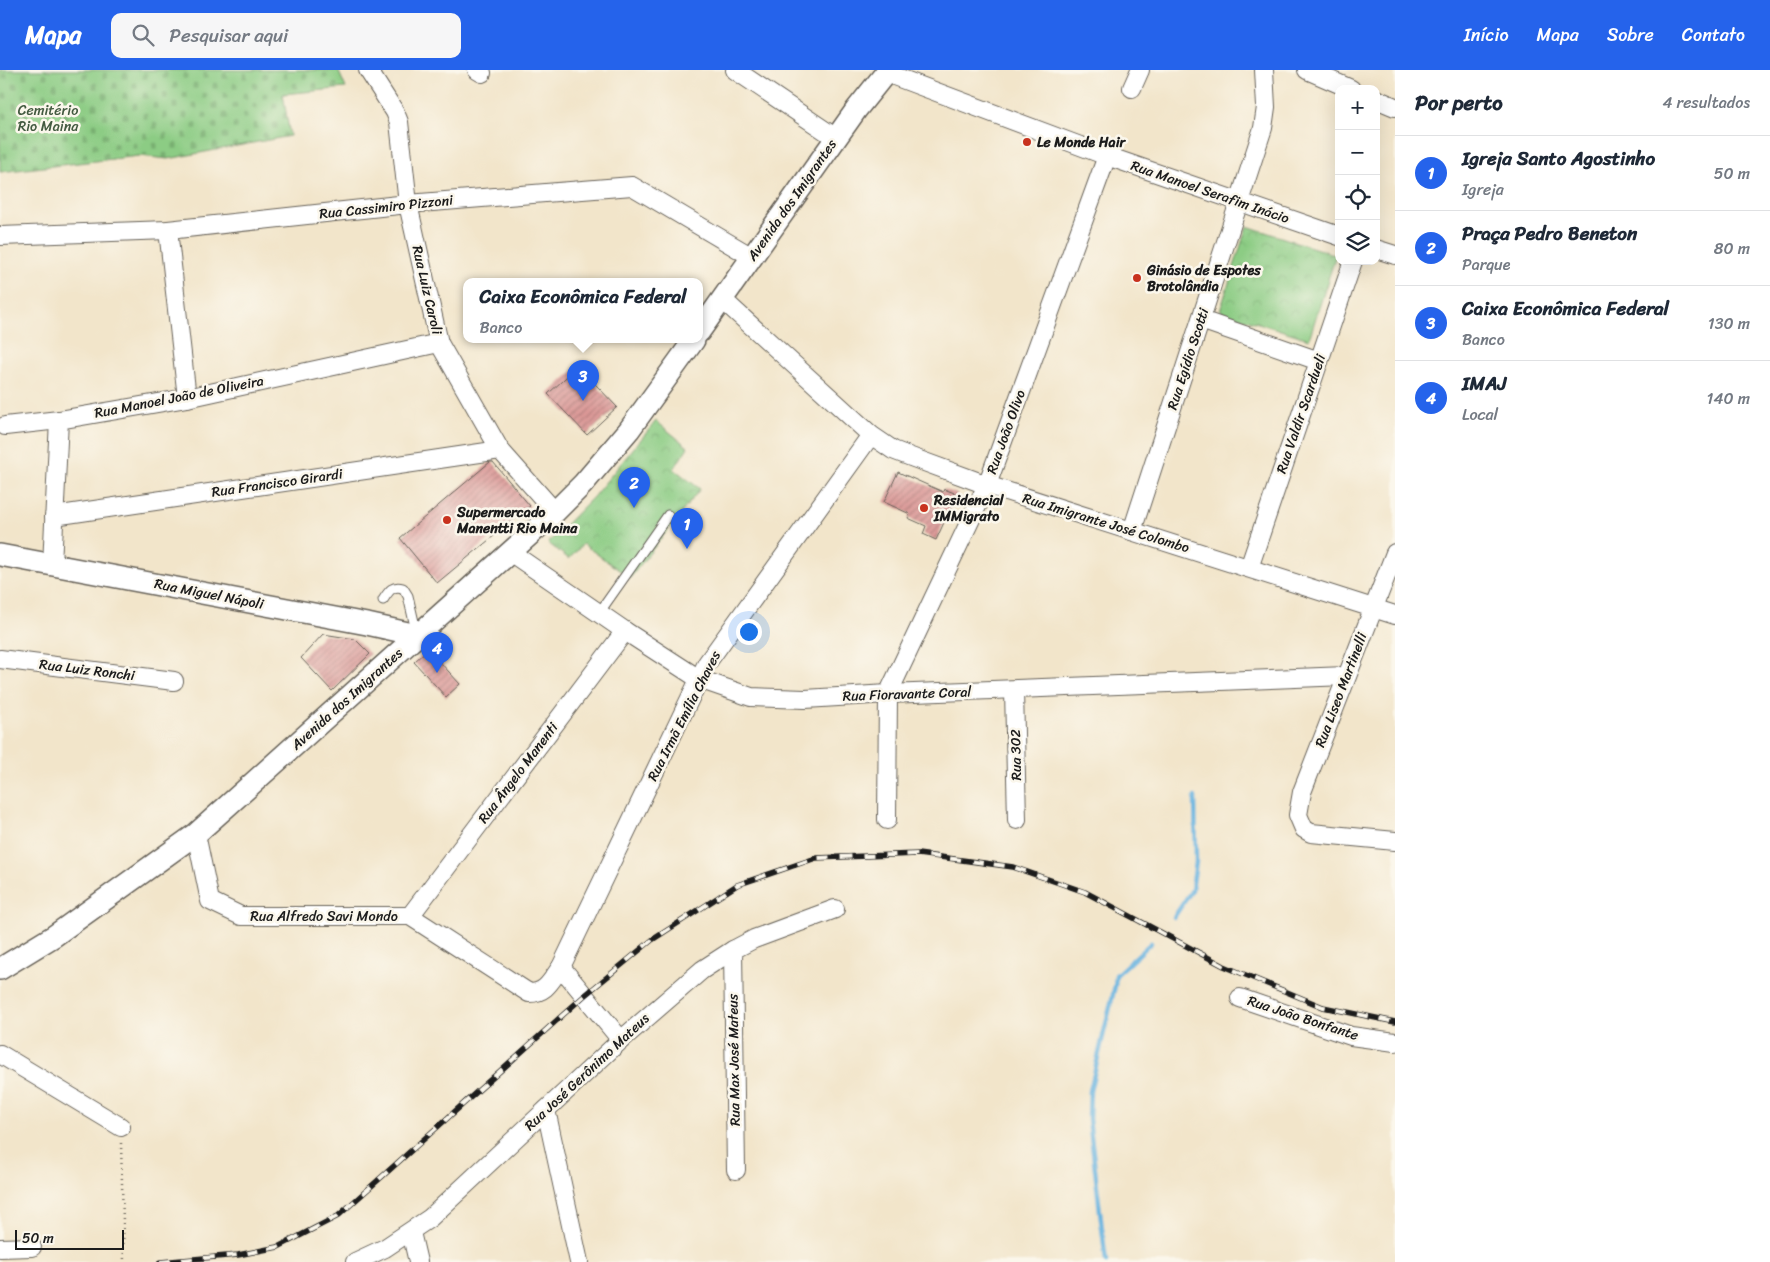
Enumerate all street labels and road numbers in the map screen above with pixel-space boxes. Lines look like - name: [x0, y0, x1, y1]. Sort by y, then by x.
- street label: Avenida dos Imigrantes: [740, 133, 844, 267]
- street label: Rua Manoel Serafim Inácio: [1127, 153, 1293, 231]
- street label: Rua Cassimiro Pizzoni: [318, 187, 455, 226]
- street label: Rua Luiz Caroli: [405, 243, 450, 338]
- street label: Rua Egídio Scotti: [1160, 304, 1217, 413]
- street label: Rua Valdir Scardueli: [1269, 350, 1334, 477]
- street label: Rua Manoel João de Oliveira: [92, 368, 266, 426]
- street label: Rua João Olivo: [979, 386, 1033, 478]
- street label: Rua Francisco Girardi: [210, 461, 345, 505]
- street label: Rua Imigrante José Colombo: [1019, 486, 1193, 560]
- street label: Rua Miguel Nápoli: [152, 571, 267, 617]
- street label: Rua Liseo Martinelli: [1308, 628, 1375, 751]
- street label: Avenida dos Imigrantes: [284, 641, 409, 757]
- street label: Rua Irmã Emília Chaves: [640, 646, 728, 786]
- street label: Rua Luiz Ronchi: [38, 652, 137, 688]
- street label: Rua Fioravante Coral: [842, 679, 973, 709]
- street label: Rua Ângelo Manenti: [471, 716, 565, 829]
- street label: Rua 302: [1003, 729, 1029, 781]
- street label: Rua Alfredo Savi Mondo: [250, 904, 398, 929]
- street label: Rua João Bonfante: [1244, 988, 1362, 1048]
- street label: Rua Max José Mateus: [720, 993, 748, 1126]
- street label: Rua José Gerônimo Mateus: [518, 1007, 656, 1137]

